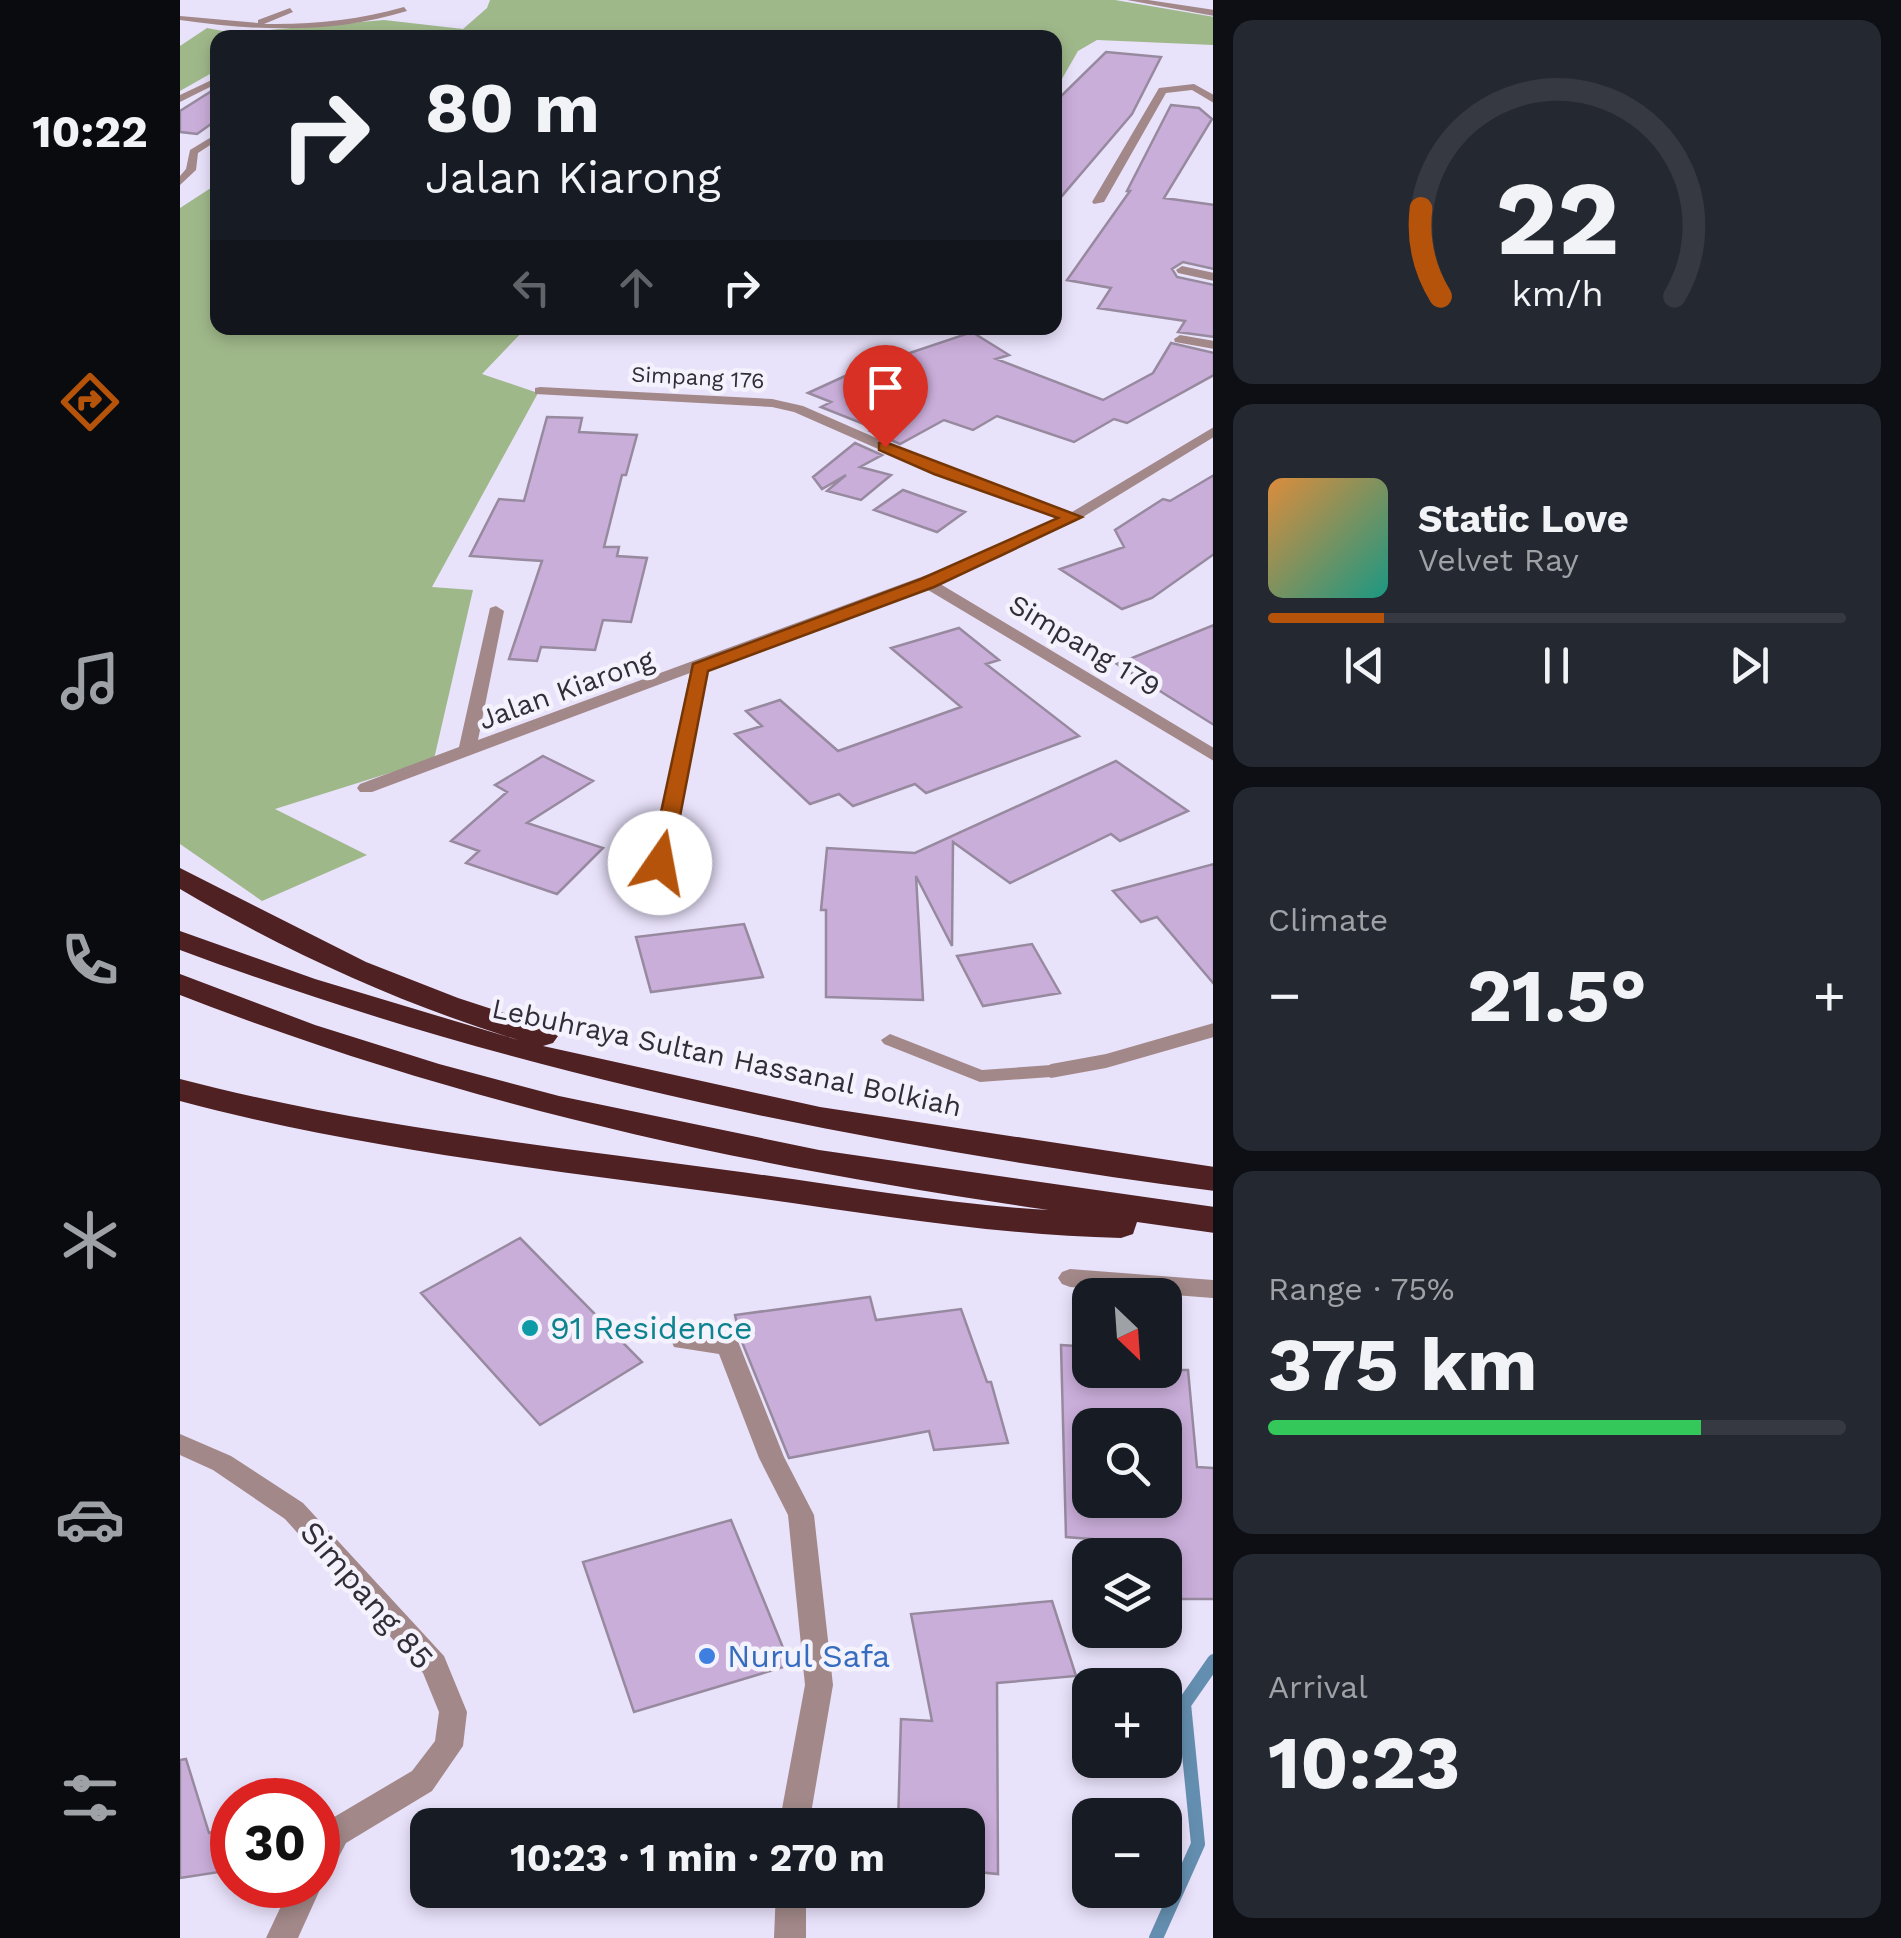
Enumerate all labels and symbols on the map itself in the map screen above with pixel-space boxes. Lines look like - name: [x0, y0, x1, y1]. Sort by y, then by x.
- pin: [843, 345, 928, 448]
- street label: Simpang 176: [631, 362, 765, 393]
- street label: Simpang 179: [1003, 587, 1166, 703]
- street label: Jalan Kiarong: [474, 642, 658, 736]
- position arrow: [608, 811, 712, 915]
- street label: Lebuhraya Sultan Hassanal Bolkiah: [489, 992, 965, 1123]
- north arrow: [1072, 1278, 1182, 1388]
- place label: 91 Residence: [550, 1309, 752, 1347]
- marker: 91 Residence: [519, 1317, 541, 1339]
- street label: Simpang 85: [292, 1513, 442, 1677]
- place label: Nurul Safa: [727, 1637, 890, 1675]
- marker: Nurul Safa: [696, 1645, 718, 1667]
- speed limit sign: 30: [210, 1778, 340, 1908]

